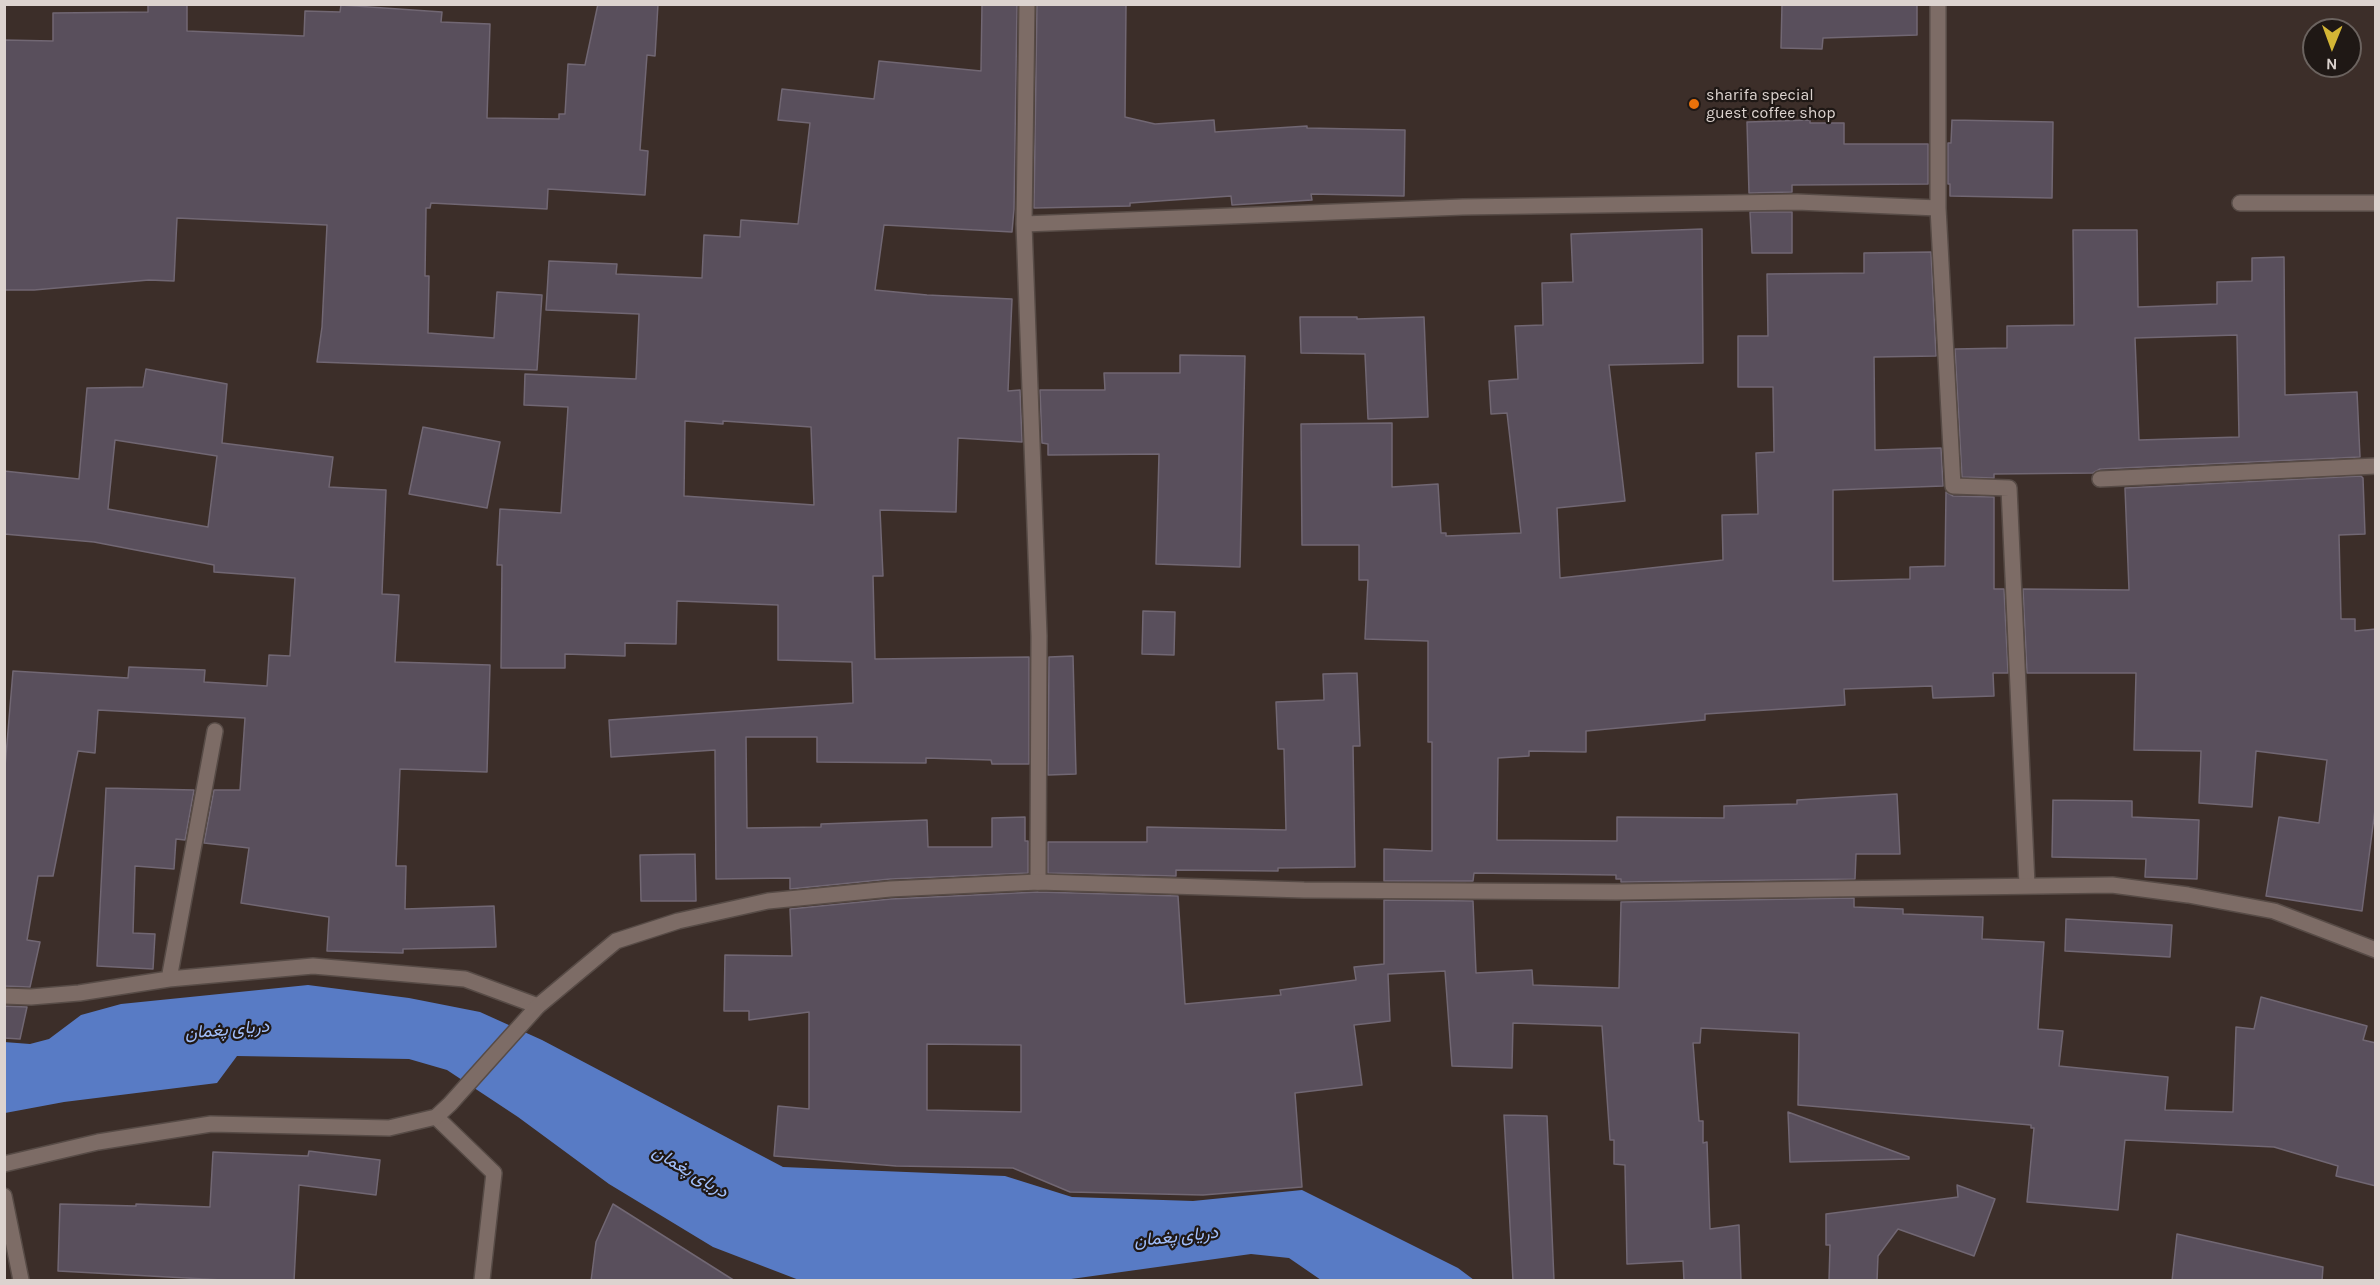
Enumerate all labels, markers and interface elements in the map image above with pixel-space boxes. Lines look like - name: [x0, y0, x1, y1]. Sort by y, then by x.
- north arrow: [2302, 18, 2362, 78]
- text: N: [2326, 55, 2338, 74]
- place label: sharifa special guest coffee shop: [1706, 85, 1836, 123]
- marker: sharifa special guest coffee shop: [1687, 97, 1701, 111]
- water label: دریای پغمان: [184, 1016, 270, 1044]
- water label: دریای پغمان: [648, 1141, 732, 1203]
- water label: دریای پغمان: [1133, 1222, 1219, 1252]

